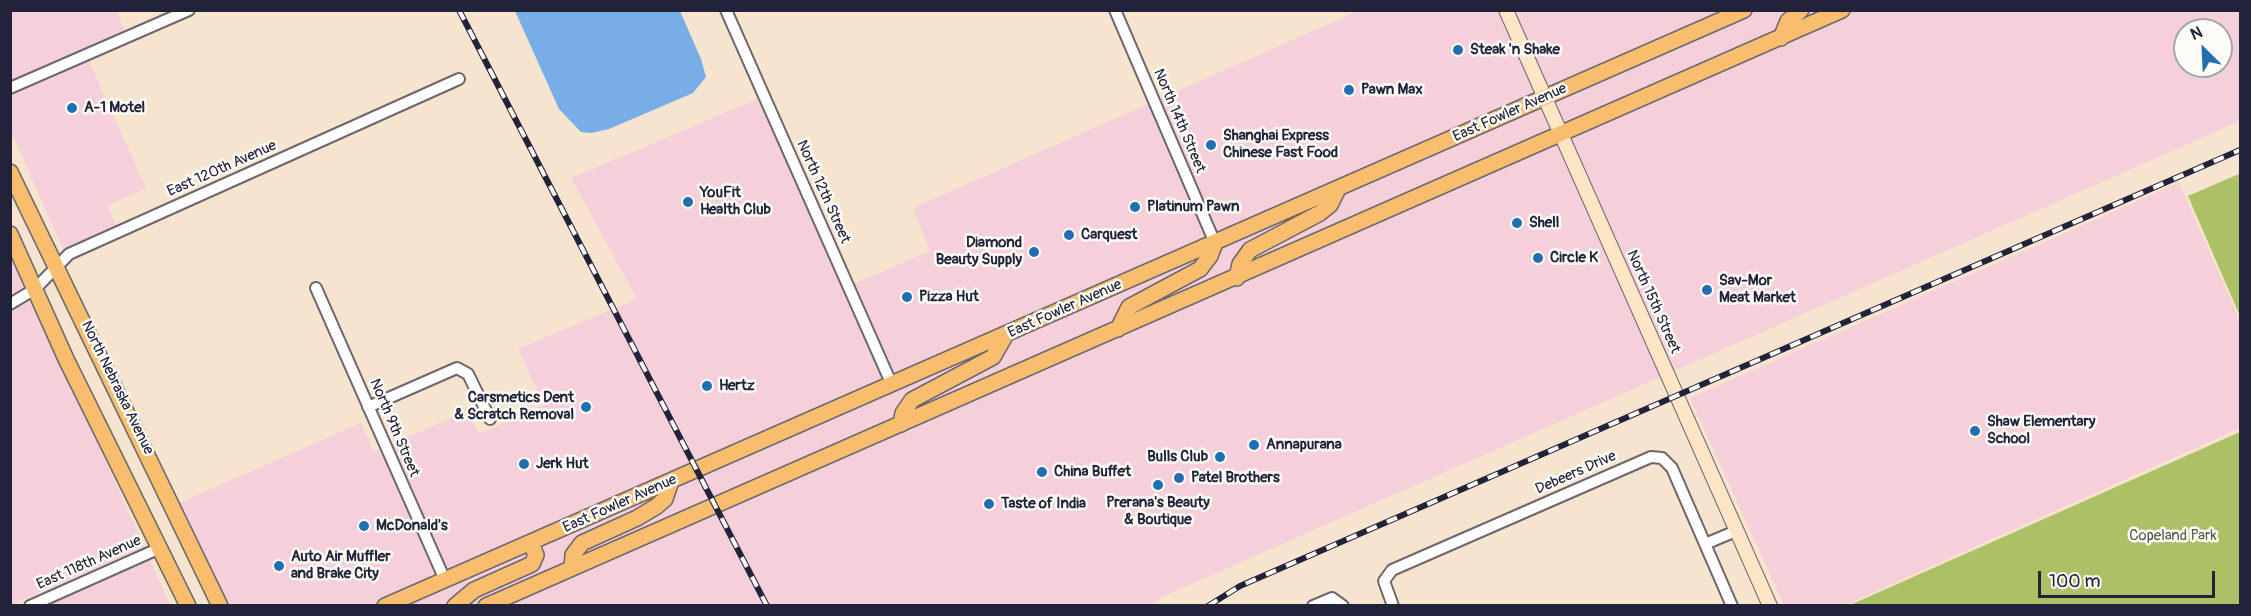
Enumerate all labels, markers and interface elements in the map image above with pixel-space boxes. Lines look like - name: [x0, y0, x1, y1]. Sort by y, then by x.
- north arrow: [2173, 18, 2233, 78]
- text: N: [2187, 22, 2205, 45]
- place label: Steak 'n Shake: [1470, 41, 1560, 59]
- marker: Steak 'n Shake: [1451, 43, 1465, 57]
- street label: North 14th Street: [1149, 66, 1209, 176]
- street label: East Fowler Avenue: [1450, 80, 1570, 146]
- place label: Pawn Max: [1361, 81, 1423, 99]
- marker: Pawn Max: [1342, 83, 1356, 97]
- place label: A-1 Motel: [84, 99, 145, 117]
- marker: A-1 Motel: [65, 101, 79, 115]
- place label: Shanghai Express Chinese Fast Food: [1223, 127, 1338, 162]
- street label: East 120th Avenue: [165, 137, 279, 201]
- street label: North 12th Street: [792, 138, 854, 246]
- marker: Shanghai Express Chinese Fast Food: [1204, 138, 1218, 152]
- place label: YouFit Health Club: [700, 184, 771, 219]
- marker: YouFit Health Club: [681, 195, 695, 209]
- place label: Platinum Pawn: [1147, 198, 1239, 216]
- marker: Platinum Pawn: [1128, 200, 1142, 214]
- place label: Shell: [1529, 214, 1559, 232]
- marker: Shell: [1510, 216, 1524, 230]
- place label: Carquest: [1081, 226, 1137, 244]
- marker: Carquest: [1062, 228, 1076, 242]
- place label: Diamond Beauty Supply: [936, 234, 1022, 269]
- marker: Diamond Beauty Supply: [1027, 245, 1041, 259]
- street label: North 15th Street: [1622, 248, 1684, 356]
- place label: Circle K: [1550, 249, 1598, 267]
- marker: Circle K: [1531, 251, 1545, 265]
- place label: Sav-Mor Meat Market: [1719, 272, 1796, 307]
- street label: East Fowler Avenue: [1005, 276, 1125, 342]
- marker: Sav-Mor Meat Market: [1700, 283, 1714, 297]
- place label: Pizza Hut: [919, 288, 979, 306]
- marker: Pizza Hut: [900, 290, 914, 304]
- street label: North Nebraska Avenue: [77, 318, 157, 458]
- street label: North 9th Street: [365, 376, 423, 480]
- place label: Hertz: [719, 377, 755, 395]
- marker: Hertz: [700, 379, 714, 393]
- place label: Carsmetics Dent & Scratch Removal: [455, 389, 574, 424]
- marker: Carsmetics Dent & Scratch Removal: [579, 400, 593, 414]
- place label: Shaw Elementary School: [1987, 413, 2095, 448]
- marker: Shaw Elementary School: [1968, 424, 1982, 438]
- place label: Annapurana: [1266, 436, 1342, 454]
- marker: Annapurana: [1247, 438, 1261, 452]
- street label: Debeers Drive: [1533, 447, 1619, 499]
- place label: Bulls Club: [1147, 448, 1208, 466]
- marker: Bulls Club: [1213, 450, 1227, 464]
- place label: Jerk Hut: [536, 455, 589, 473]
- marker: Jerk Hut: [517, 457, 531, 471]
- place label: China Buffet: [1054, 463, 1131, 481]
- marker: China Buffet: [1035, 465, 1049, 479]
- place label: Patel Brothers: [1191, 469, 1280, 487]
- street label: East Fowler Avenue: [560, 471, 680, 537]
- marker: Patel Brothers: [1172, 471, 1186, 485]
- marker: Prerana's Beauty & Boutique: [1151, 478, 1165, 492]
- place label: Prerana's Beauty & Boutique: [1106, 494, 1210, 529]
- place label: Taste of India: [1001, 495, 1086, 513]
- marker: Taste of India: [982, 497, 996, 511]
- place label: McDonald's: [376, 517, 448, 535]
- marker: McDonald's: [357, 519, 371, 533]
- park label: Copeland Park: [2129, 527, 2217, 545]
- street label: East 118th Avenue: [34, 532, 144, 594]
- place label: Auto Air Muffler and Brake City: [291, 548, 391, 583]
- marker: Auto Air Muffler and Brake City: [272, 559, 286, 573]
- scale bar: [2041, 559, 2218, 597]
- text: 100 m: [2049, 570, 2101, 593]

